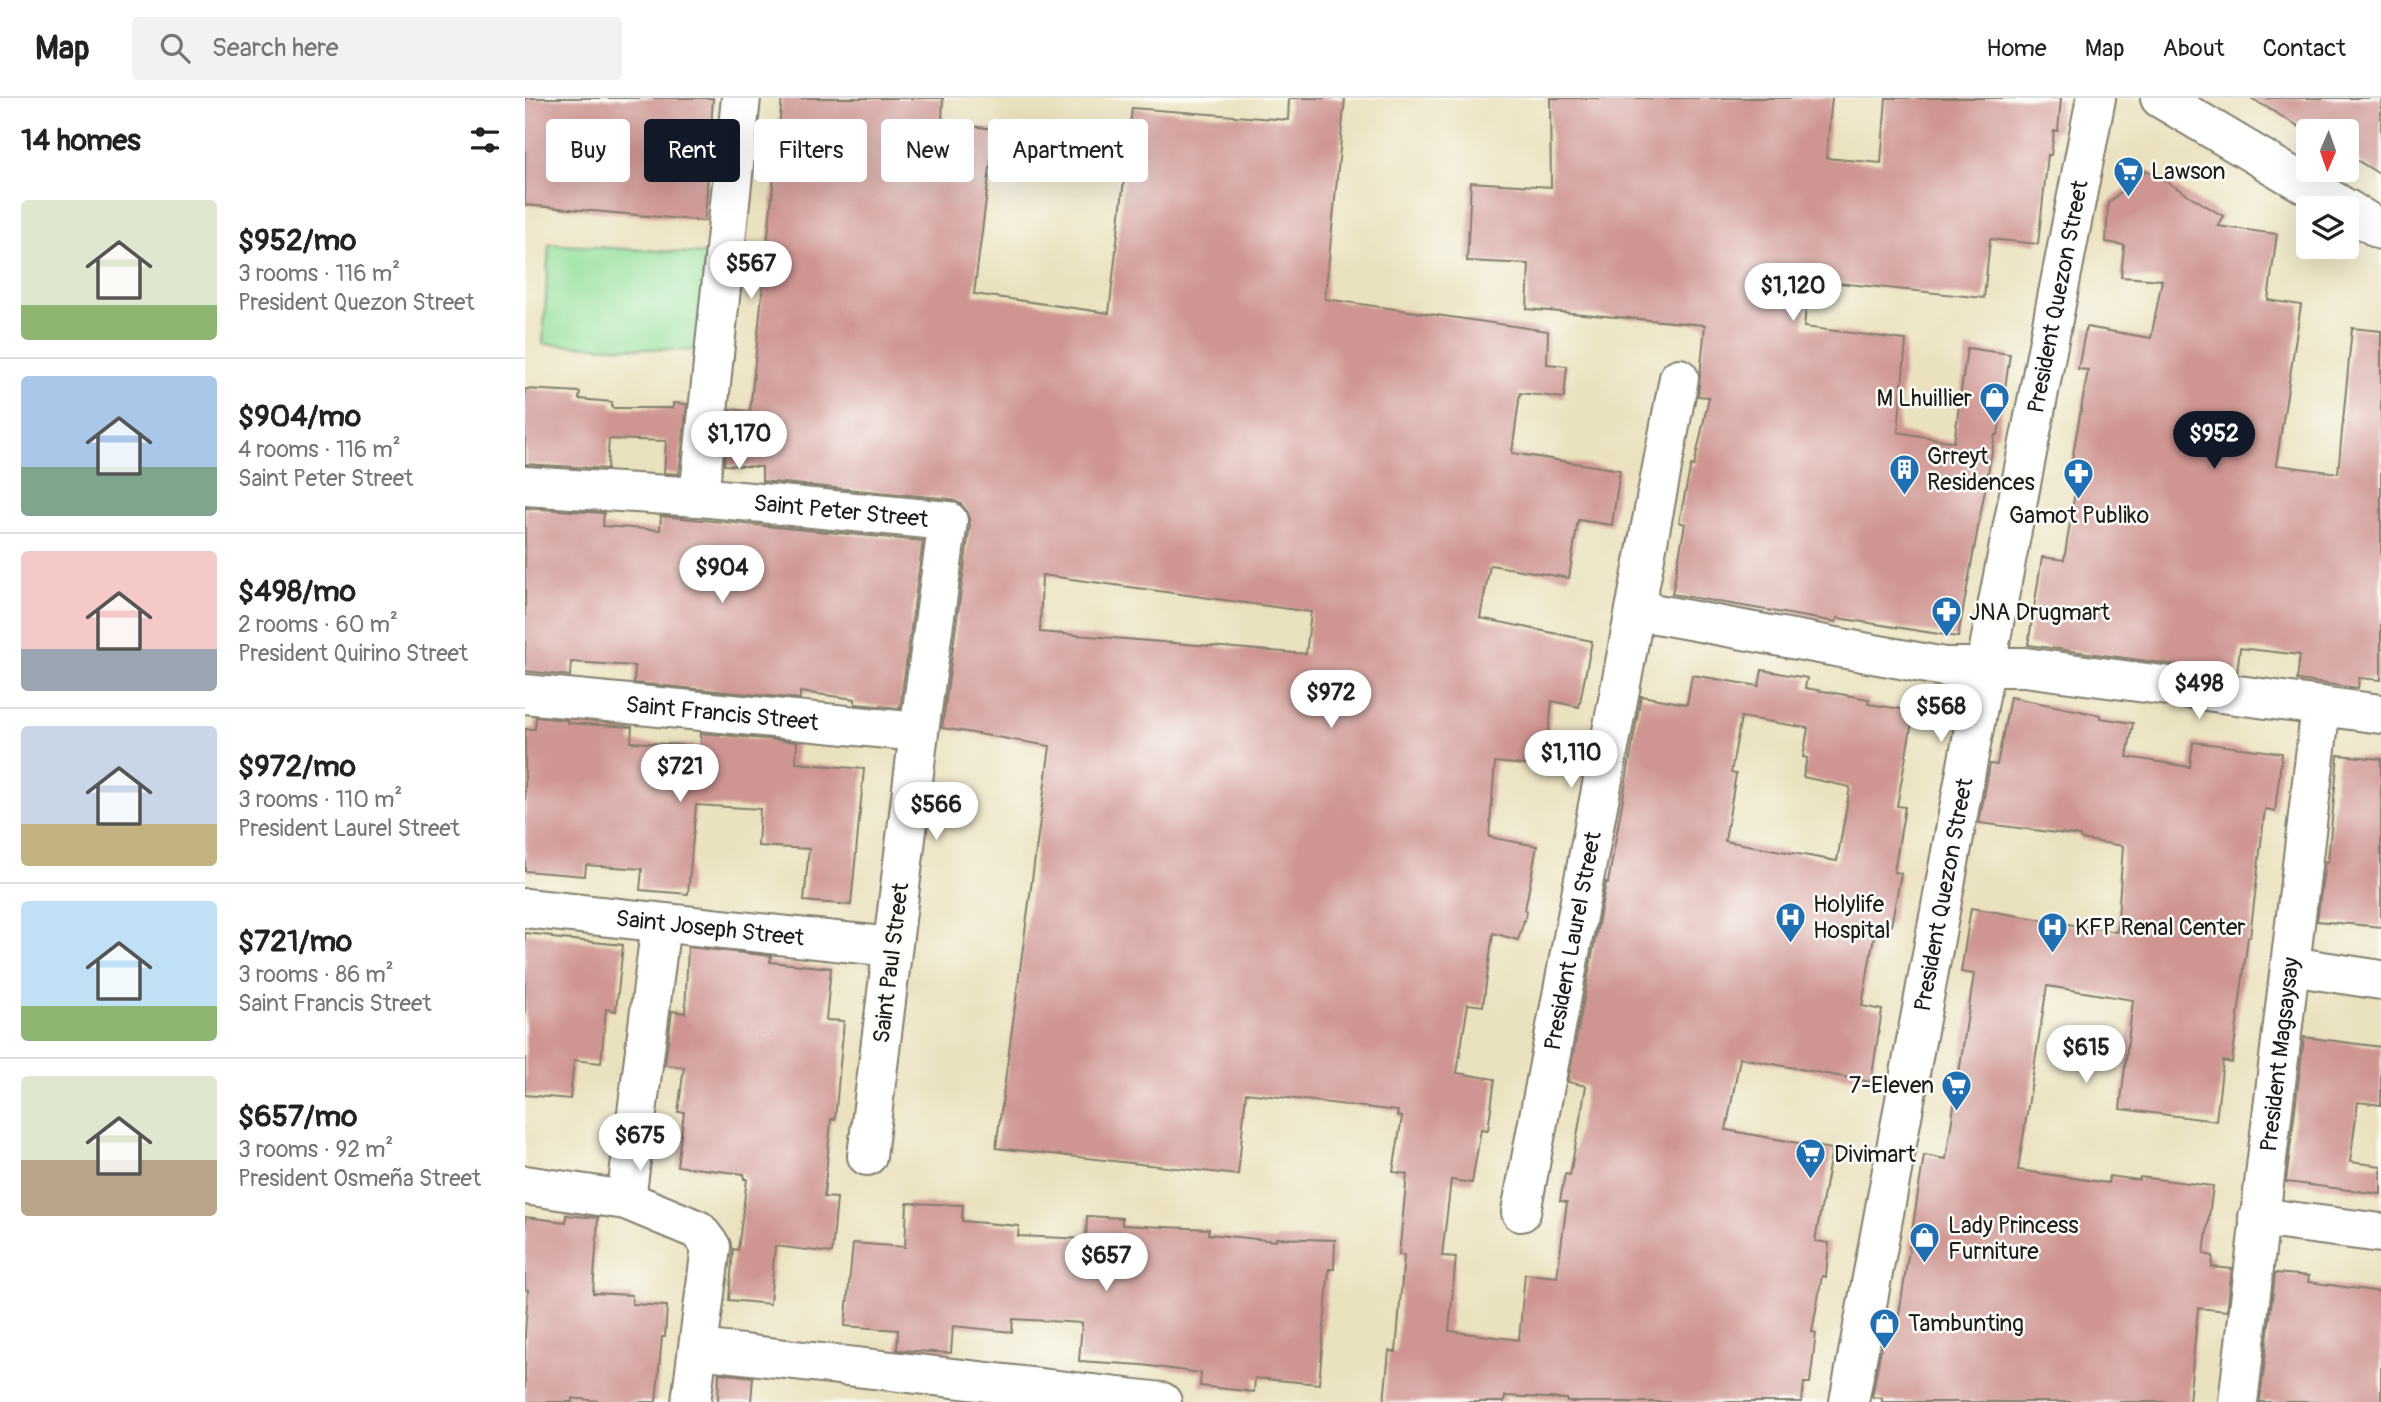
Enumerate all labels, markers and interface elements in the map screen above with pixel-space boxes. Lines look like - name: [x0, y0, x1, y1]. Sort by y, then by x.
- search box: [132, 17, 622, 80]
- text: Map: [35, 28, 90, 69]
- icon: search: [156, 29, 194, 67]
- text: Search here: [212, 32, 339, 64]
- text: Home: [1986, 34, 2047, 63]
- text: Map: [2085, 34, 2125, 63]
- text: About: [2163, 34, 2225, 63]
- text: Contact: [2263, 34, 2346, 63]
- chip: Buy: [546, 119, 630, 182]
- chip: Rent: [644, 119, 740, 182]
- chip: Filters: [754, 119, 867, 182]
- chip: New: [881, 119, 974, 182]
- chip: Apartment: [988, 119, 1148, 182]
- north arrow: [2296, 119, 2359, 182]
- map controls: [2296, 119, 2359, 259]
- icon: filters: [466, 121, 504, 159]
- text: 14 homes: [21, 122, 141, 159]
- supermarket icon: Lawson: [2111, 154, 2145, 198]
- place label: Lawson: [2151, 157, 2226, 186]
- street label: President Quezon Street: [2021, 177, 2094, 415]
- button: layers: [2296, 196, 2359, 259]
- text: $952/mo: [238, 222, 356, 259]
- icon: home: [77, 228, 161, 312]
- pin: $567: [710, 242, 792, 301]
- text: $567: [726, 249, 776, 278]
- text: 3 rooms · 116 m²: [238, 259, 400, 288]
- pin: $1,120: [1736, 264, 1850, 323]
- text: $1,120: [1761, 271, 1825, 300]
- text: President Quezon Street: [238, 288, 475, 317]
- shop icon: M Lhuillier: [1978, 381, 2012, 425]
- place label: M Lhuillier: [1876, 384, 1972, 413]
- text: $904/mo: [238, 398, 361, 435]
- icon: home: [77, 404, 161, 488]
- pin: $1,170: [682, 412, 796, 471]
- pin: $952: [2173, 412, 2255, 471]
- text: $1,170: [707, 419, 771, 448]
- text: $952: [2189, 419, 2239, 448]
- text: 4 rooms · 116 m²: [238, 435, 401, 464]
- place label: Grreyt Residences: [1927, 442, 2035, 497]
- building icon: Grreyt Residences: [1887, 452, 1921, 496]
- pharmacy icon: Gamot Publiko: [2062, 457, 2096, 501]
- text: Saint Peter Street: [238, 464, 413, 493]
- street label: Saint Peter Street: [752, 488, 930, 534]
- place label: Gamot Publiko: [2009, 501, 2149, 530]
- pin: $904: [681, 546, 763, 605]
- text: $904: [695, 553, 749, 582]
- text: $498/mo: [238, 573, 356, 610]
- icon: home: [77, 579, 161, 663]
- pharmacy icon: JNA Drugmart: [1929, 595, 1963, 639]
- place label: JNA Drugmart: [1969, 598, 2111, 627]
- text: 2 rooms · 60 m²: [238, 610, 398, 639]
- text: President Quirino Street: [238, 639, 468, 668]
- pin: $498: [2158, 662, 2240, 721]
- text: $498: [2174, 669, 2224, 698]
- pin: $972: [1290, 670, 1372, 730]
- text: $972: [1306, 678, 1356, 707]
- pin: $568: [1900, 684, 1982, 744]
- street label: Saint Francis Street: [624, 689, 821, 737]
- text: $568: [1916, 692, 1966, 721]
- pin: $1,110: [1514, 730, 1628, 790]
- text: $1,110: [1541, 738, 1602, 767]
- pin: $721: [639, 744, 721, 804]
- text: $972/mo: [238, 748, 356, 785]
- text: $721: [657, 752, 703, 781]
- icon: home: [77, 754, 161, 838]
- street label: President Quezon Street: [1907, 775, 1979, 1014]
- pin: $566: [895, 782, 977, 842]
- text: 3 rooms · 110 m²: [238, 785, 402, 814]
- text: $566: [910, 790, 962, 819]
- text: President Laurel Street: [238, 814, 460, 843]
- street label: President Laurel Street: [1537, 828, 1607, 1053]
- street label: Saint Paul Street: [867, 880, 915, 1045]
- place label: Holylife Hospital: [1813, 890, 1891, 945]
- hospital icon: Holylife Hospital: [1773, 900, 1807, 944]
- street label: Saint Joseph Street: [614, 903, 806, 952]
- hospital icon: KFP Renal Center: [2035, 910, 2069, 954]
- place label: KFP Renal Center: [2075, 913, 2245, 942]
- text: $721/mo: [238, 923, 352, 960]
- icon: home: [77, 929, 161, 1013]
- street label: President Magsaysay: [2253, 955, 2305, 1153]
- text: 3 rooms · 86 m²: [238, 960, 394, 989]
- text: Saint Francis Street: [238, 989, 432, 1018]
- pin: $615: [2045, 1026, 2127, 1085]
- text: $615: [2062, 1033, 2110, 1062]
- supermarket icon: 7-Eleven: [1940, 1068, 1974, 1112]
- place label: 7-Eleven: [1849, 1071, 1934, 1100]
- text: $657/mo: [238, 1098, 357, 1135]
- icon: home: [77, 1104, 161, 1188]
- pin: $675: [599, 1114, 681, 1173]
- text: $675: [615, 1121, 665, 1150]
- text: 3 rooms · 92 m²: [238, 1135, 393, 1164]
- supermarket icon: Divimart: [1794, 1137, 1828, 1181]
- place label: Divimart: [1834, 1140, 1916, 1169]
- text: President Osmeña Street: [238, 1164, 481, 1193]
- place label: Lady Princess Furniture: [1948, 1211, 2079, 1266]
- shop icon: Lady Princess Furniture: [1908, 1221, 1942, 1265]
- pin: $657: [1065, 1234, 1147, 1293]
- text: $657: [1081, 1241, 1131, 1270]
- shop icon: Tambunting: [1868, 1306, 1902, 1350]
- place label: Tambunting: [1908, 1309, 2024, 1338]

